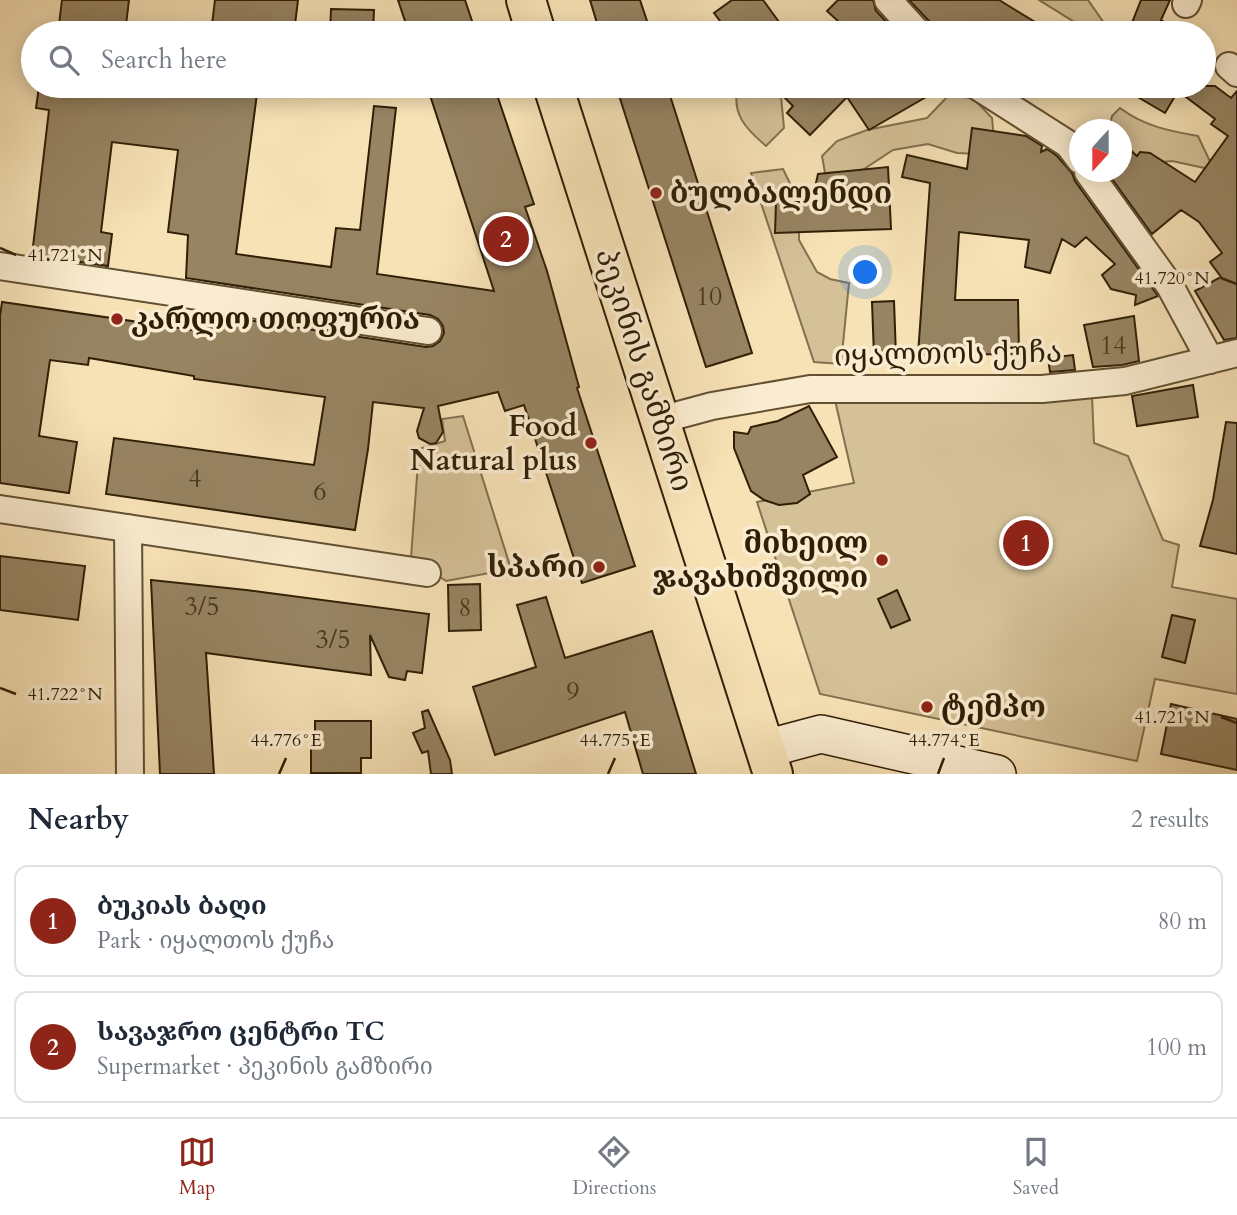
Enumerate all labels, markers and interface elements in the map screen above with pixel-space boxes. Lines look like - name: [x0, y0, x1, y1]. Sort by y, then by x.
- search box: [21, 21, 1216, 98]
- icon: search: [45, 41, 83, 79]
- text: Search here: [101, 42, 227, 77]
- north arrow: [1069, 119, 1132, 182]
- place label: ბულბალენდი: [670, 173, 892, 214]
- marker: ბულბალენდი: [648, 185, 664, 201]
- pin: 2: [483, 213, 529, 265]
- text: 41.721°N: [27, 243, 103, 268]
- street label: პეკინის გამზირი: [585, 243, 703, 497]
- your location: [848, 255, 882, 289]
- text: 41.720°N: [1134, 266, 1210, 291]
- house number: 10: [696, 279, 722, 314]
- place label: კარლო თოფურია: [131, 299, 420, 340]
- marker: კარლო თოფურია: [109, 311, 125, 327]
- house number: 14: [1100, 328, 1126, 363]
- street label: იყალთოს ქუჩა: [834, 332, 1062, 376]
- place label: Food Natural plus: [410, 406, 577, 481]
- marker: Food Natural plus: [583, 435, 599, 451]
- house number: 4: [188, 461, 202, 496]
- house number: 6: [313, 474, 327, 509]
- pin: 1: [1003, 517, 1049, 569]
- place label: მიხეილ ჯავახიშვილი: [653, 523, 868, 598]
- place label: სპარი: [487, 547, 585, 588]
- marker: მიხეილ ჯავახიშვილი: [874, 552, 890, 568]
- marker: სპარი: [591, 559, 607, 575]
- house number: 3/5: [184, 589, 220, 624]
- house number: 8: [458, 590, 472, 625]
- house number: 3/5: [315, 622, 351, 657]
- house number: 9: [566, 674, 580, 709]
- text: 41.722°N: [27, 682, 103, 707]
- place label: ტემპო: [941, 687, 1046, 728]
- marker: ტემპო: [919, 699, 935, 715]
- text: 41.721°N: [1134, 705, 1210, 730]
- text: 44.776°E: [251, 728, 322, 753]
- text: 44.775°E: [580, 728, 651, 753]
- text: 44.774°E: [909, 728, 980, 753]
- text: Nearby: [28, 799, 129, 840]
- text: 2 results: [1131, 804, 1209, 835]
- text: ბუკიას ბაღი: [97, 888, 267, 923]
- text: 1: [47, 906, 59, 937]
- text: 80 m: [1158, 906, 1207, 937]
- text: Park · იყალთოს ქუჩა: [97, 925, 334, 956]
- text: სავაჯრო ცენტრი TC: [97, 1014, 385, 1049]
- text: 2: [47, 1032, 59, 1063]
- text: 100 m: [1146, 1032, 1207, 1063]
- text: Supermarket · პეკინის გამზირი: [97, 1051, 433, 1082]
- tab: Map: [178, 1133, 216, 1201]
- tab: Directions: [573, 1133, 656, 1201]
- tab: Saved: [1013, 1133, 1059, 1201]

